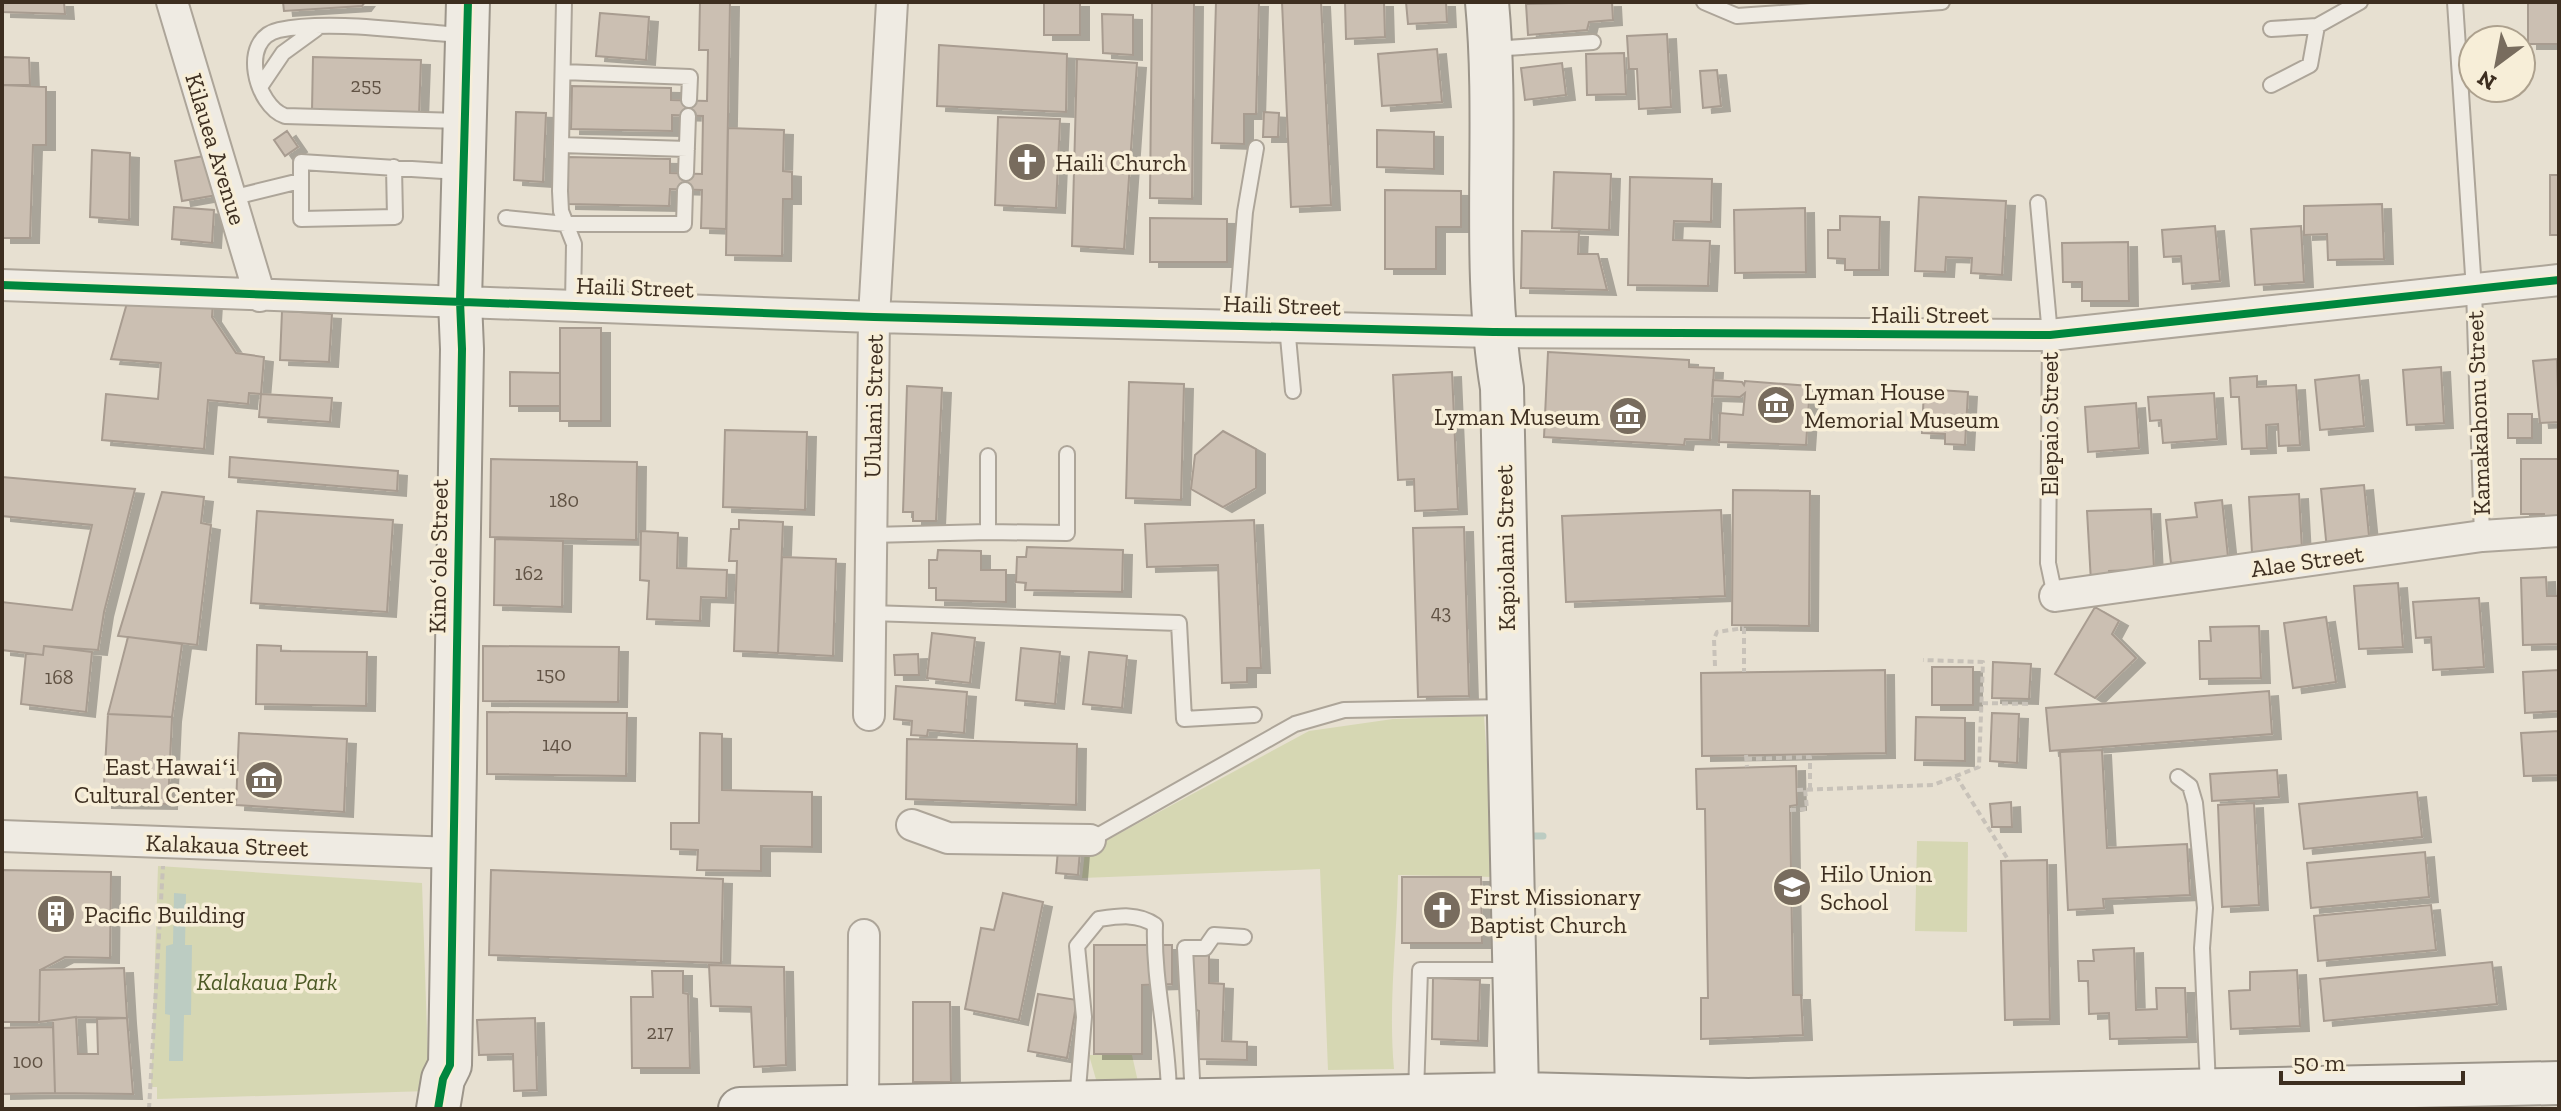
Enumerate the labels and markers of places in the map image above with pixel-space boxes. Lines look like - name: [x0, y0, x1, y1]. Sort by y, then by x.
- church icon: Haili Church: [1006, 141, 1048, 183]
- place label: Haili Church: [1055, 148, 1187, 177]
- place label: Lyman House Memorial Museum: [1804, 377, 2000, 434]
- museum icon: Lyman House Memorial Museum: [1755, 384, 1797, 426]
- museum icon: Lyman Museum: [1607, 395, 1649, 437]
- place label: Lyman Museum: [1434, 402, 1600, 431]
- place label: East Hawaiʻi Cultural Center: [74, 752, 236, 809]
- museum icon: East Hawaiʻi Cultural Center: [243, 759, 285, 801]
- place label: Hilo Union School: [1820, 859, 1932, 916]
- school or university icon: Hilo Union School: [1771, 866, 1813, 908]
- place label: First Missionary Baptist Church: [1470, 882, 1641, 939]
- church icon: First Missionary Baptist Church: [1421, 889, 1463, 931]
- building icon: Pacific Building: [35, 893, 77, 935]
- place label: Pacific Building: [84, 900, 245, 929]

